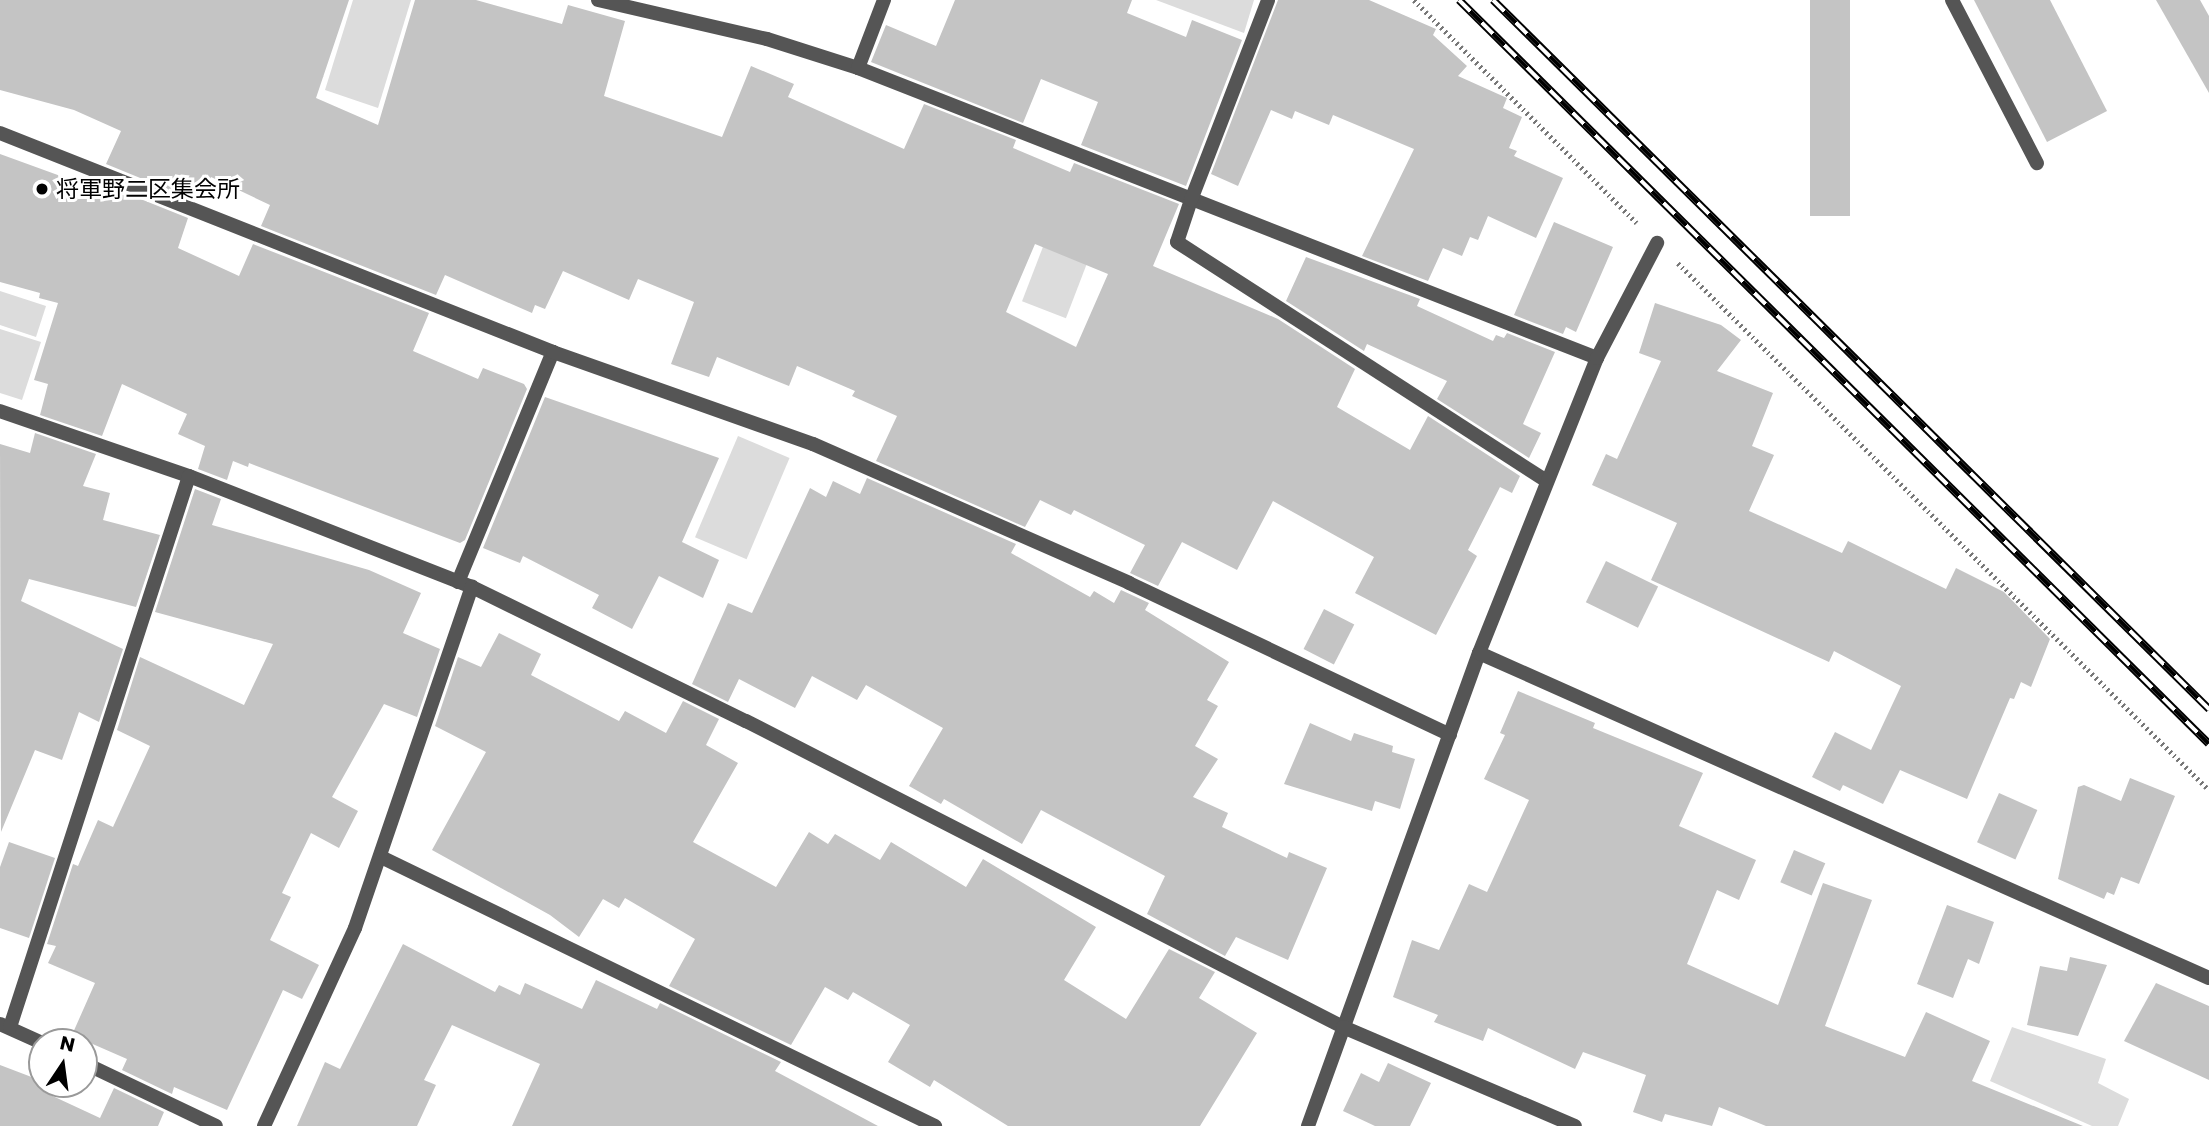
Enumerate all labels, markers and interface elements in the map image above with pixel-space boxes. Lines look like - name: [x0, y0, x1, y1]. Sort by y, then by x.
- place label: 将軍野二区集会所: [56, 175, 240, 203]
- marker: 将軍野二区集会所: [34, 181, 50, 197]
- north arrow: [28, 1028, 98, 1098]
- text: N: [57, 1029, 77, 1059]

